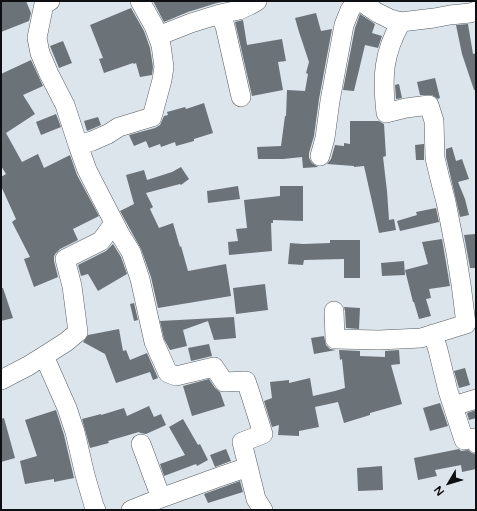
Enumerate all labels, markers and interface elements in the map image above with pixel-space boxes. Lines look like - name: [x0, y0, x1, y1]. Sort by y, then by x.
- north arrow: [429, 463, 469, 503]
- text: N: [431, 483, 447, 498]

